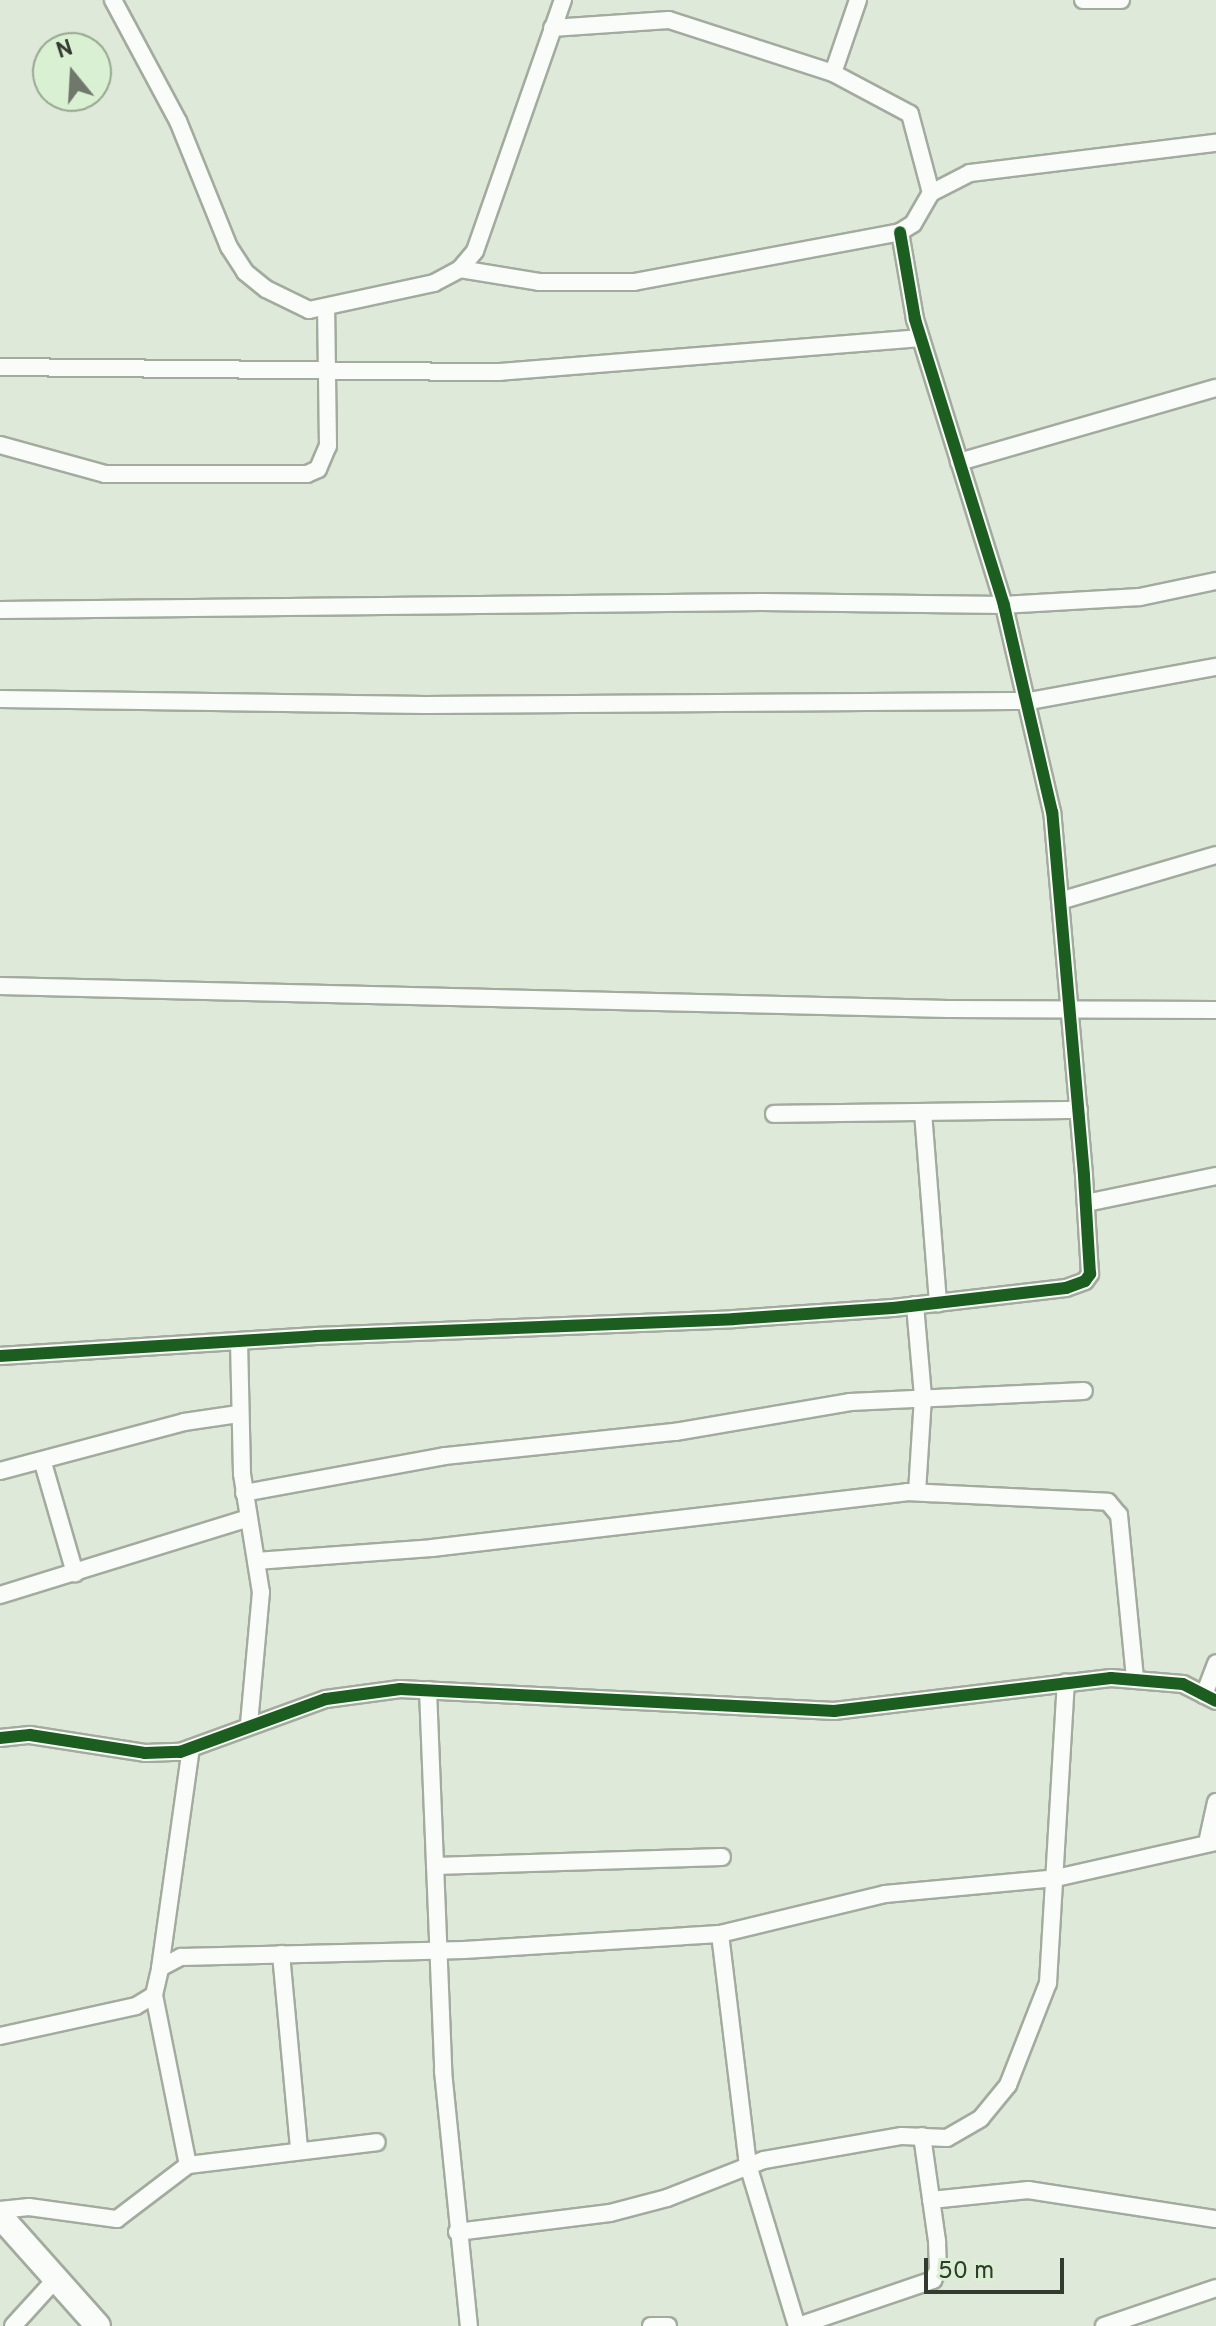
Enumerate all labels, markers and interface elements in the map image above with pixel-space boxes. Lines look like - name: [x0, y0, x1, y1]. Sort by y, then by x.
- north arrow: [32, 32, 112, 112]
- text: N: [53, 35, 77, 66]
- scale bar: [928, 2242, 1068, 2292]
- text: 50 m: [938, 2257, 994, 2287]

